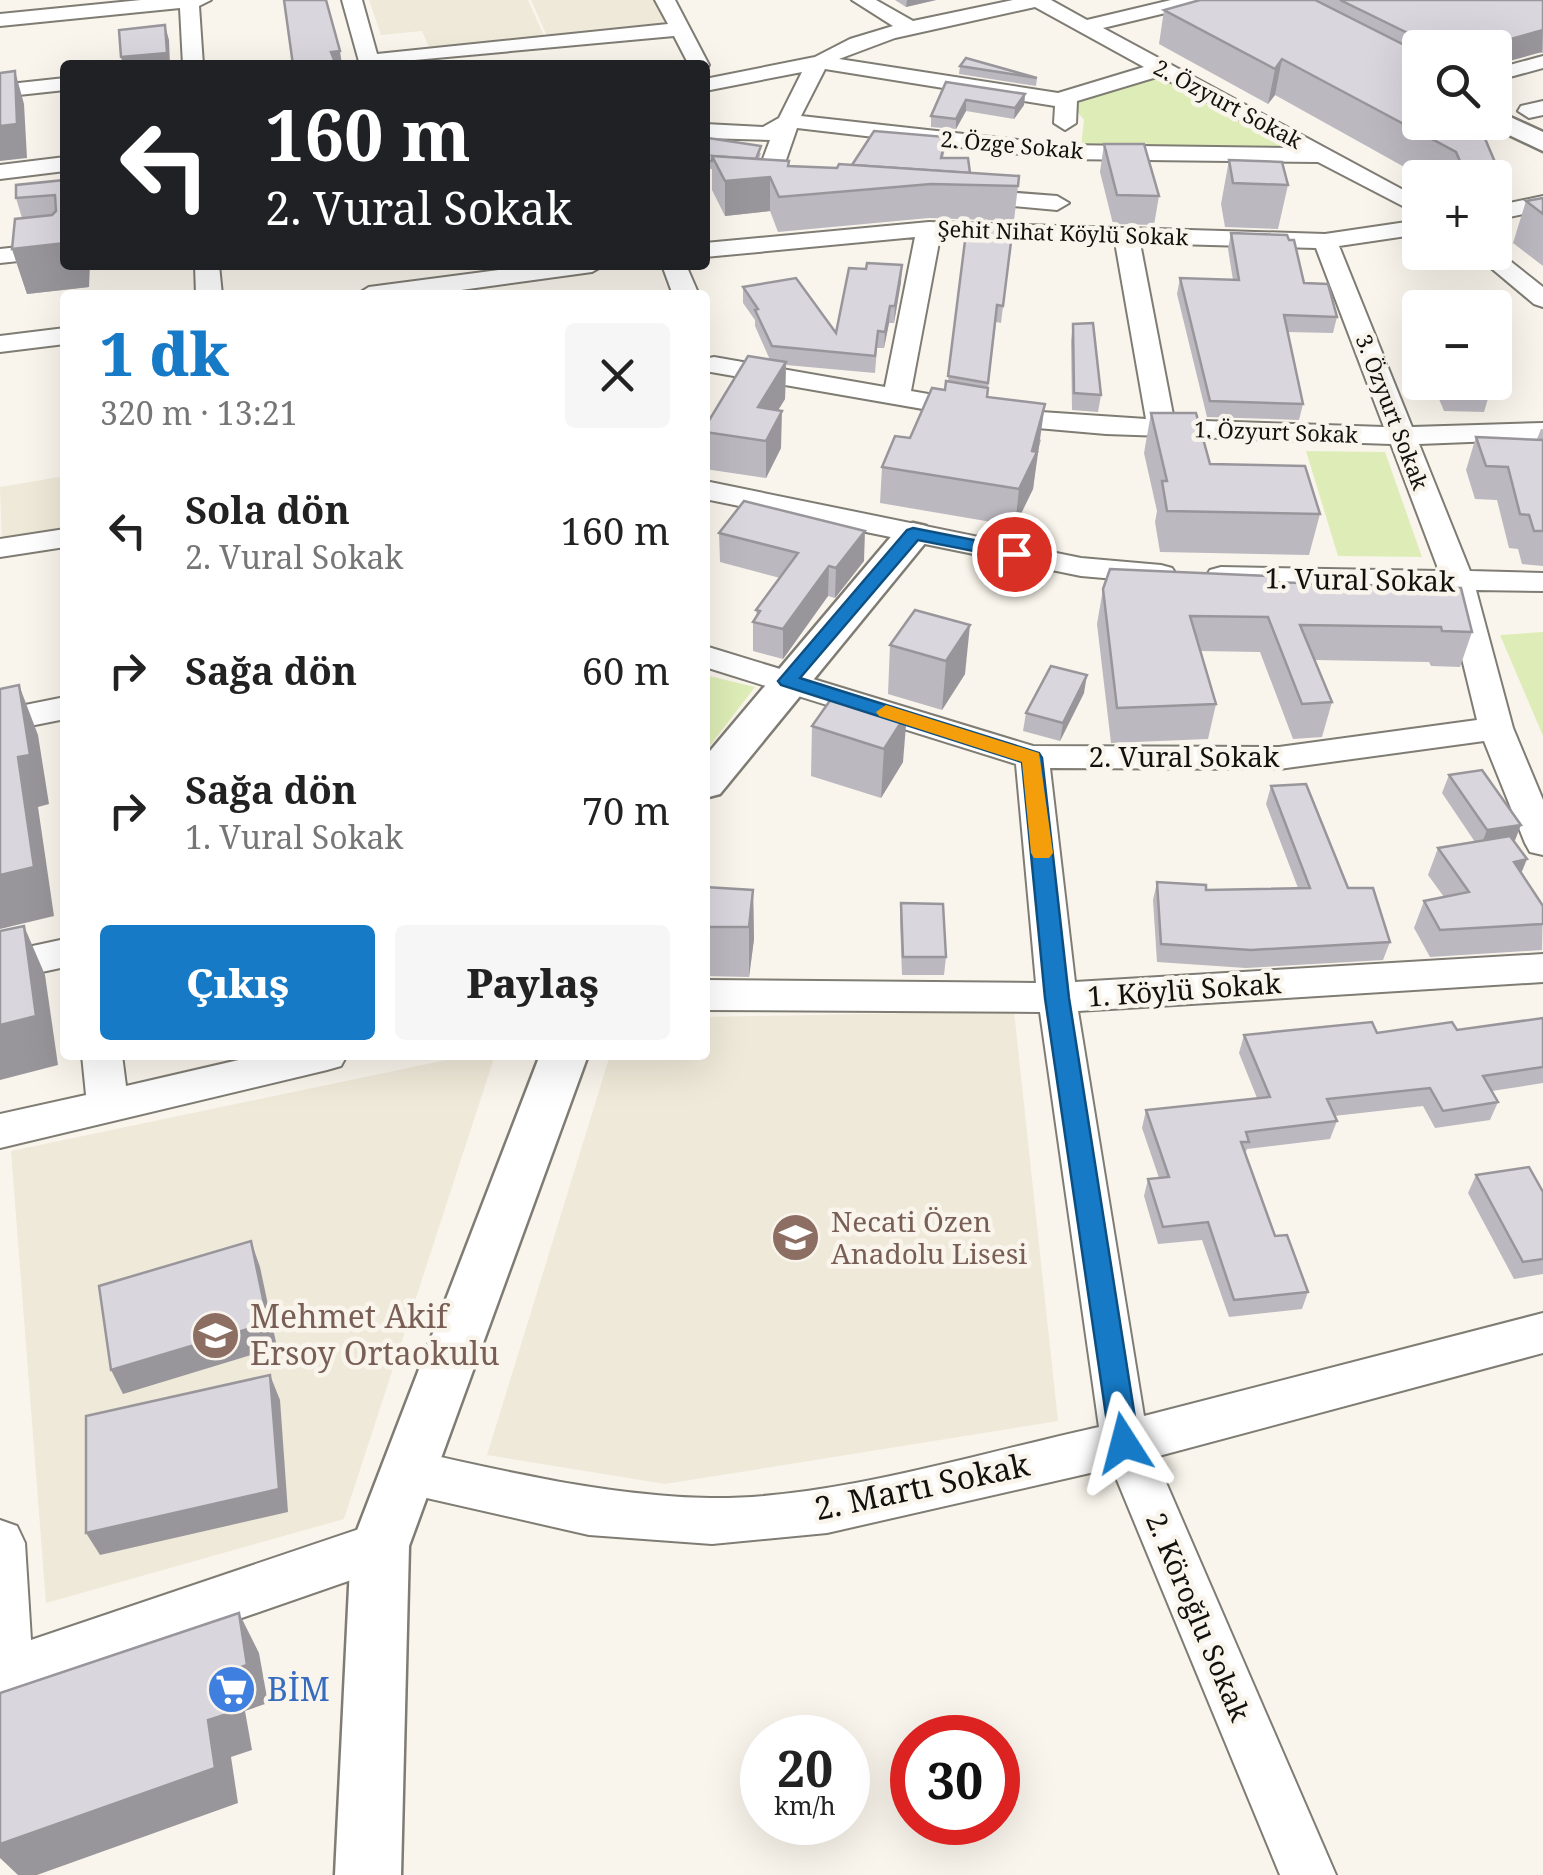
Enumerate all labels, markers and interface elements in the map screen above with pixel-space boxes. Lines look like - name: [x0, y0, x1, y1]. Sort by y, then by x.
- map controls: [1402, 30, 1512, 400]
- button: search: [1402, 30, 1512, 140]
- street label: 2. Özyurt Sokak: [1149, 51, 1308, 155]
- text: 160 m: [265, 86, 471, 182]
- icon: left: [100, 100, 230, 230]
- street label: 2. Özge Sokak: [939, 123, 1085, 165]
- button: +: [1402, 160, 1512, 270]
- text: 2. Vural Sokak: [265, 177, 572, 238]
- street label: Şehit Nihat Köylü Sokak: [937, 213, 1189, 251]
- button: −: [1402, 290, 1512, 400]
- text: 1 dk: [100, 312, 229, 394]
- button: close: [565, 323, 670, 428]
- street label: 3. Özyurt Sokak: [1350, 330, 1436, 494]
- text: 320 m · 13:21: [100, 391, 298, 434]
- street label: 1. Özyurt Sokak: [1194, 413, 1359, 449]
- text: Sola dön: [185, 483, 350, 535]
- icon: left: [100, 503, 155, 558]
- text: 160 m: [560, 504, 670, 556]
- pin: [972, 512, 1057, 597]
- icon: arrive: [987, 527, 1042, 582]
- text: 2. Vural Sokak: [185, 535, 403, 578]
- street label: 1. Vural Sokak: [1264, 558, 1456, 600]
- icon: right: [100, 643, 155, 698]
- text: Sağa dön: [185, 644, 357, 696]
- text: 60 m: [582, 644, 670, 696]
- street label: 2. Vural Sokak: [1089, 737, 1280, 775]
- text: Sağa dön: [185, 763, 357, 815]
- icon: right: [100, 783, 155, 838]
- text: 70 m: [582, 784, 670, 836]
- text: 1. Vural Sokak: [185, 815, 403, 858]
- button: Çıkış: [100, 925, 375, 1040]
- button: Paylaş: [395, 925, 670, 1040]
- street label: 1. Köylü Sokak: [1086, 963, 1283, 1015]
- place label: Necati Özen Anadolu Lisesi: [831, 1202, 1027, 1272]
- school or university icon: Necati Özen Anadolu Lisesi: [770, 1212, 822, 1264]
- place label: Mehmet Akif Ersoy Ortaokulu: [250, 1294, 500, 1374]
- school or university icon: Mehmet Akif Ersoy Ortaokulu: [189, 1309, 241, 1361]
- position arrow: [1072, 1391, 1176, 1495]
- street label: 2. Martı Sokak: [810, 1442, 1033, 1529]
- street label: 2. Köroğlu Sokak: [1138, 1506, 1260, 1727]
- supermarket icon: BİM: [206, 1664, 258, 1716]
- place label: BİM: [267, 1667, 330, 1710]
- speed limit sign: 30: [890, 1715, 1020, 1845]
- text: 20: [777, 1734, 833, 1802]
- text: km/h: [774, 1788, 836, 1822]

